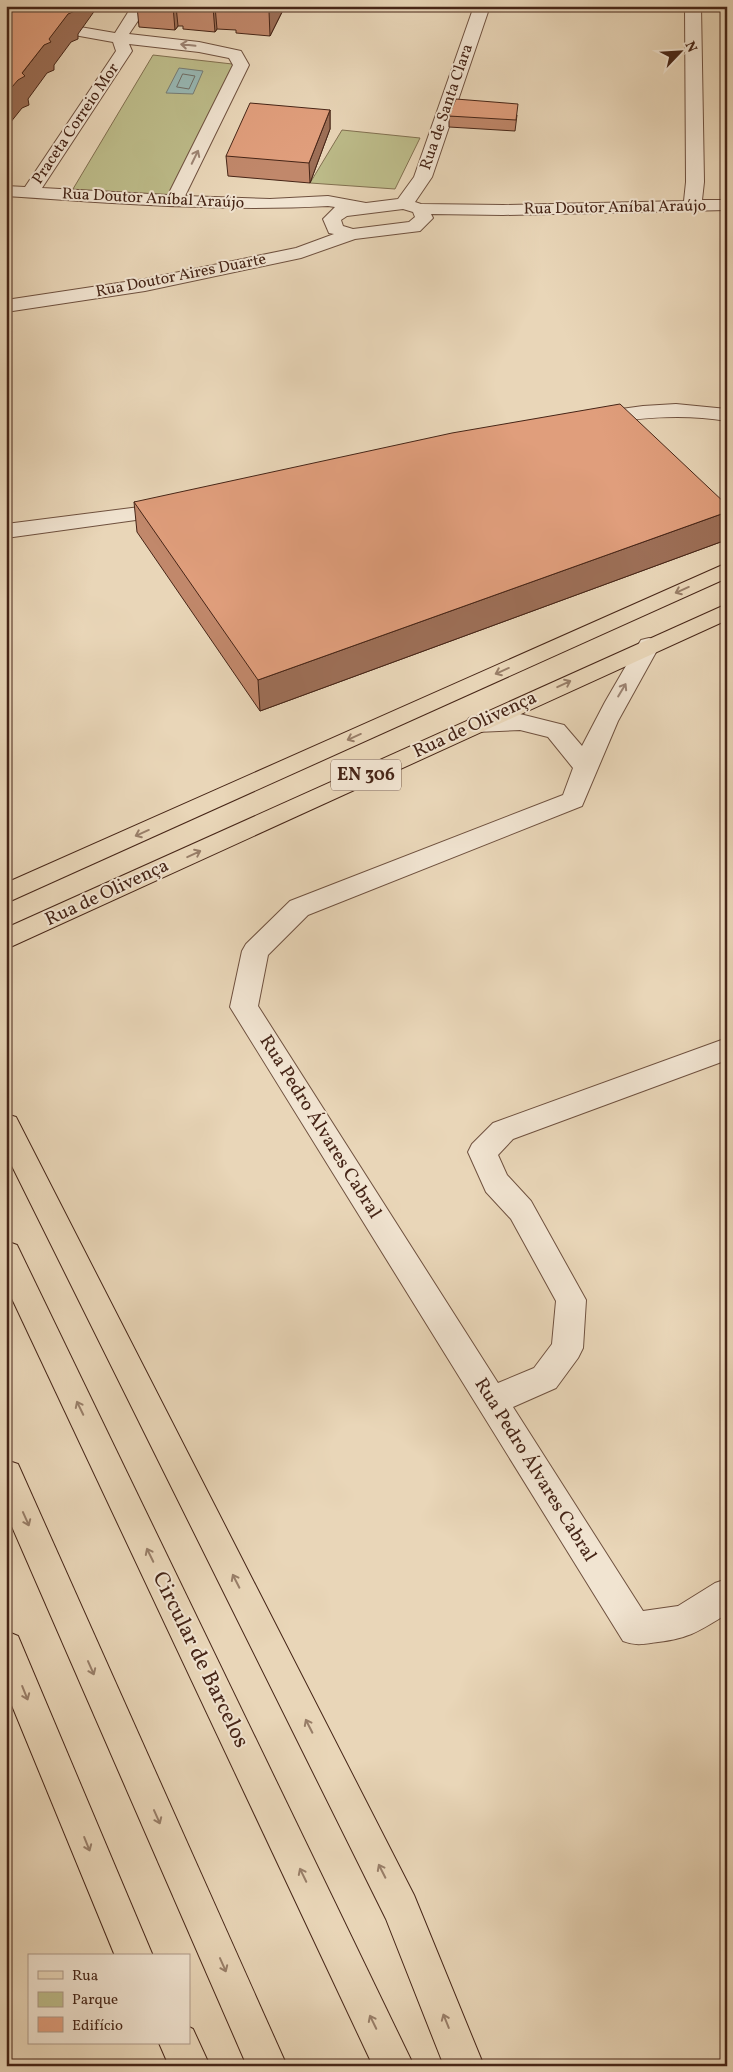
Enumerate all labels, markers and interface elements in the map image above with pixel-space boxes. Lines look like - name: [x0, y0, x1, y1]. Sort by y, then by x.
- north arrow: [656, 28, 706, 78]
- text: N: [680, 39, 701, 56]
- one-way arrow: [181, 41, 197, 50]
- street label: Rua de Santa Clara: [415, 41, 479, 173]
- street label: Praceta Correio Mor: [27, 59, 125, 189]
- one-way arrow: [191, 150, 201, 165]
- street label: Rua Doutor Aníbal Araújo: [61, 183, 245, 215]
- street label: Rua Doutor Aníbal Araújo: [524, 195, 706, 221]
- street label: Rua Doutor Aires Duarte: [94, 249, 268, 303]
- one-way arrow: [675, 585, 690, 595]
- one-way arrow: [495, 666, 510, 676]
- one-way arrow: [556, 679, 571, 688]
- one-way arrow: [618, 684, 628, 698]
- street label: Rua de Olivença: [409, 685, 541, 765]
- one-way arrow: [347, 733, 362, 743]
- road number: EN 306: [331, 760, 401, 790]
- one-way arrow: [135, 828, 150, 838]
- one-way arrow: [186, 848, 201, 858]
- street label: Rua de Olivença: [41, 853, 173, 933]
- street label: Rua Pedro Álvares Cabral: [253, 1030, 387, 1224]
- street label: Rua Pedro Álvares Cabral: [468, 1373, 602, 1567]
- one-way arrow: [75, 1401, 84, 1416]
- one-way arrow: [21, 1511, 31, 1526]
- one-way arrow: [145, 1548, 154, 1563]
- street label: Circular de Barcelos: [144, 1567, 256, 1753]
- one-way arrow: [231, 1574, 240, 1589]
- one-way arrow: [87, 1660, 97, 1675]
- one-way arrow: [20, 1685, 30, 1700]
- one-way arrow: [304, 1719, 313, 1734]
- one-way arrow: [153, 1809, 163, 1824]
- one-way arrow: [82, 1836, 92, 1851]
- one-way arrow: [377, 1864, 386, 1879]
- one-way arrow: [298, 1868, 307, 1883]
- legend: [28, 1954, 190, 2044]
- one-way arrow: [218, 1957, 228, 1972]
- text: Rua: [72, 1966, 98, 1987]
- text: Parque: [72, 1990, 118, 2011]
- one-way arrow: [441, 2013, 450, 2029]
- one-way arrow: [368, 2015, 377, 2030]
- text: Edifício: [72, 2016, 123, 2037]

